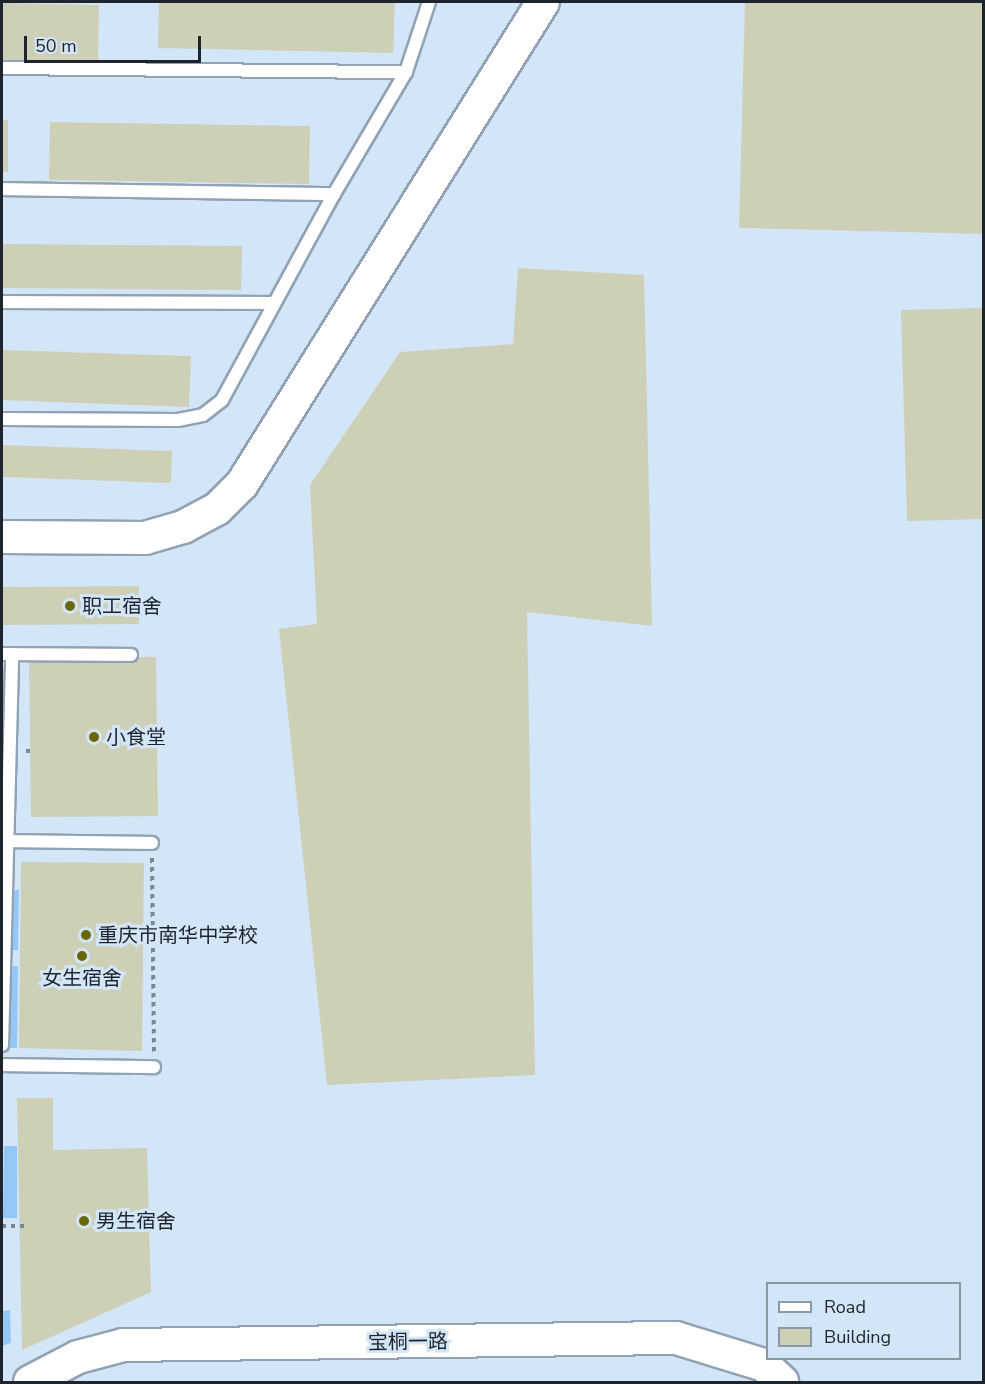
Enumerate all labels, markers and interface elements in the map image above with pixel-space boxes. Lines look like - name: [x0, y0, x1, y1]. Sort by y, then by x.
- scale bar: [27, 24, 204, 62]
- text: 50 m: [35, 34, 77, 58]
- place label: 职工宿舍: [82, 594, 162, 618]
- marker: 职工宿舍: [63, 599, 77, 613]
- place label: 小食堂: [106, 725, 166, 749]
- marker: 小食堂: [87, 730, 101, 744]
- place label: 重庆市南华中学校: [98, 923, 258, 947]
- marker: 重庆市南华中学校: [79, 928, 93, 942]
- marker: 女生宿舍: [75, 949, 89, 963]
- place label: 女生宿舍: [42, 966, 122, 990]
- place label: 男生宿舍: [96, 1209, 176, 1233]
- marker: 男生宿舍: [77, 1214, 91, 1228]
- legend: [766, 1282, 961, 1360]
- text: Road: [824, 1295, 866, 1319]
- text: Building: [824, 1325, 891, 1349]
- street label: 宝桐一路: [368, 1329, 448, 1355]

